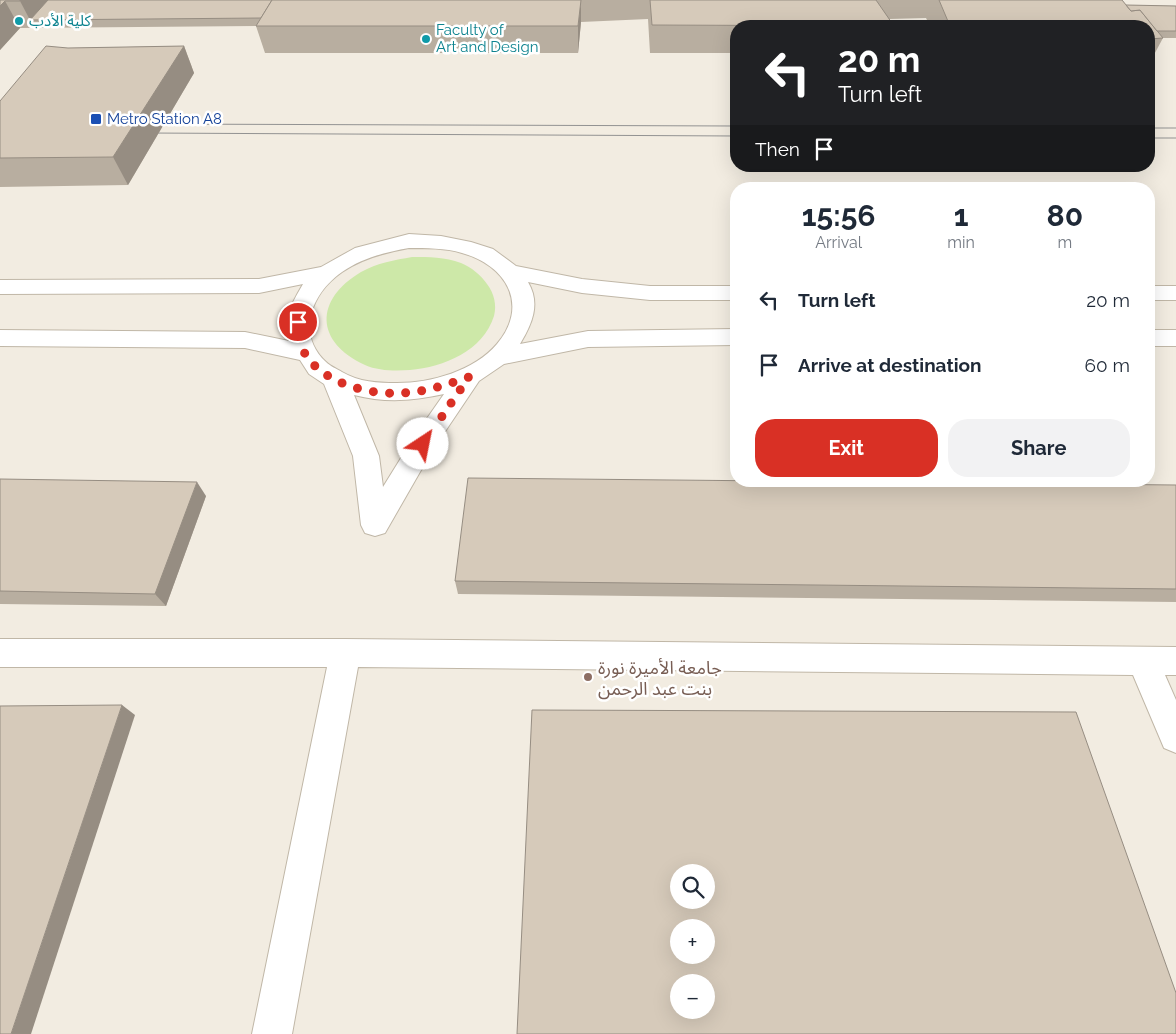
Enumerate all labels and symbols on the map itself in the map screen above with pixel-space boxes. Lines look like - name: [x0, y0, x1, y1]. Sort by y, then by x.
- place label: كلية الأدب: [29, 12, 92, 30]
- marker: كلية الأدب: [13, 15, 25, 27]
- place label: Faculty of Art and Design: [436, 21, 538, 56]
- marker: Faculty of Art and Design: [420, 33, 432, 45]
- place label: Metro Station A8: [107, 110, 222, 128]
- marker: Metro Station A8: [89, 112, 103, 126]
- pin: [277, 301, 319, 343]
- position arrow: [396, 417, 448, 469]
- place label: جامعة الأميرة نورة بنت عبد الرحمن: [598, 657, 722, 700]
- marker: جامعة الأميرة نورة بنت عبد الرحمن: [582, 671, 594, 683]

